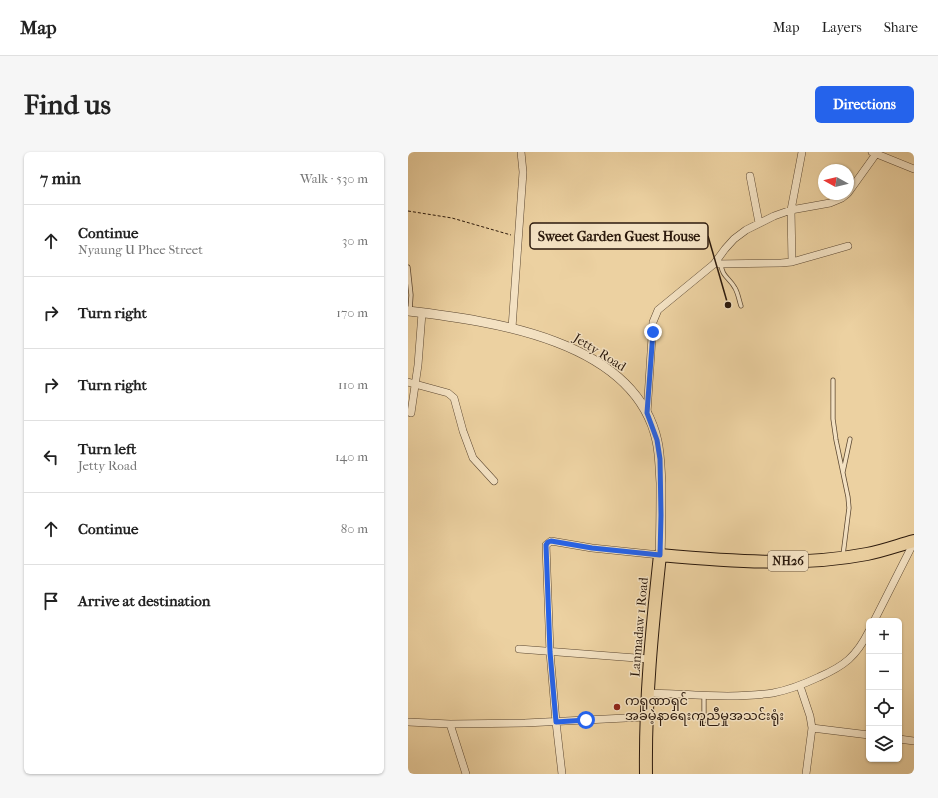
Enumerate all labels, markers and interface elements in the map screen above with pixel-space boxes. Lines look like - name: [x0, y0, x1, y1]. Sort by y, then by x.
- text: Map: [20, 17, 56, 39]
- text: Map: [773, 19, 800, 36]
- text: Layers: [822, 19, 862, 36]
- text: Share: [884, 19, 918, 36]
- button: Directions: [815, 86, 914, 123]
- text: Find us: [24, 88, 111, 121]
- north arrow: [818, 164, 854, 200]
- text: 7 min: [40, 168, 81, 188]
- text: Walk · 530 m: [300, 171, 368, 186]
- callout: Sweet Garden Guest House: [530, 223, 708, 249]
- text: Continue: [78, 224, 138, 242]
- text: Sweet Garden Guest House: [538, 228, 700, 245]
- icon: ahead: [40, 230, 62, 252]
- text: 30 m: [342, 233, 368, 248]
- text: Nyaung U Phee Street: [78, 242, 203, 257]
- icon: right: [40, 302, 62, 324]
- text: Turn right: [78, 304, 147, 322]
- text: 170 m: [336, 305, 368, 320]
- route end: [644, 323, 662, 341]
- street label: Jetty Road: [570, 329, 630, 374]
- icon: right: [40, 374, 62, 396]
- text: Turn right: [78, 376, 147, 394]
- text: 110 m: [338, 377, 368, 392]
- text: Turn left: [78, 440, 136, 458]
- icon: left: [40, 446, 62, 468]
- text: 140 m: [335, 449, 368, 464]
- text: Jetty Road: [78, 458, 137, 473]
- icon: ahead: [40, 518, 62, 540]
- text: Continue: [78, 520, 138, 538]
- text: 80 m: [341, 521, 368, 536]
- road number: NH26: [768, 551, 808, 571]
- street label: Lanmadaw 1 Road: [627, 576, 651, 677]
- icon: arrive: [40, 590, 62, 612]
- text: Arrive at destination: [78, 592, 210, 610]
- map controls: [866, 618, 902, 762]
- button: +: [866, 618, 902, 654]
- button: −: [866, 654, 902, 690]
- button: locate: [866, 690, 902, 726]
- place label: ကရုဏာရှင် အခမဲ့နာရေးကူညီမှုအသင်းရုံး: [625, 692, 784, 726]
- marker: ကရုဏာရှင် အခမဲ့နာရေးကူညီမှုအသင်းရုံး: [612, 702, 622, 712]
- route start: [577, 711, 595, 729]
- button: layers: [866, 726, 902, 762]

